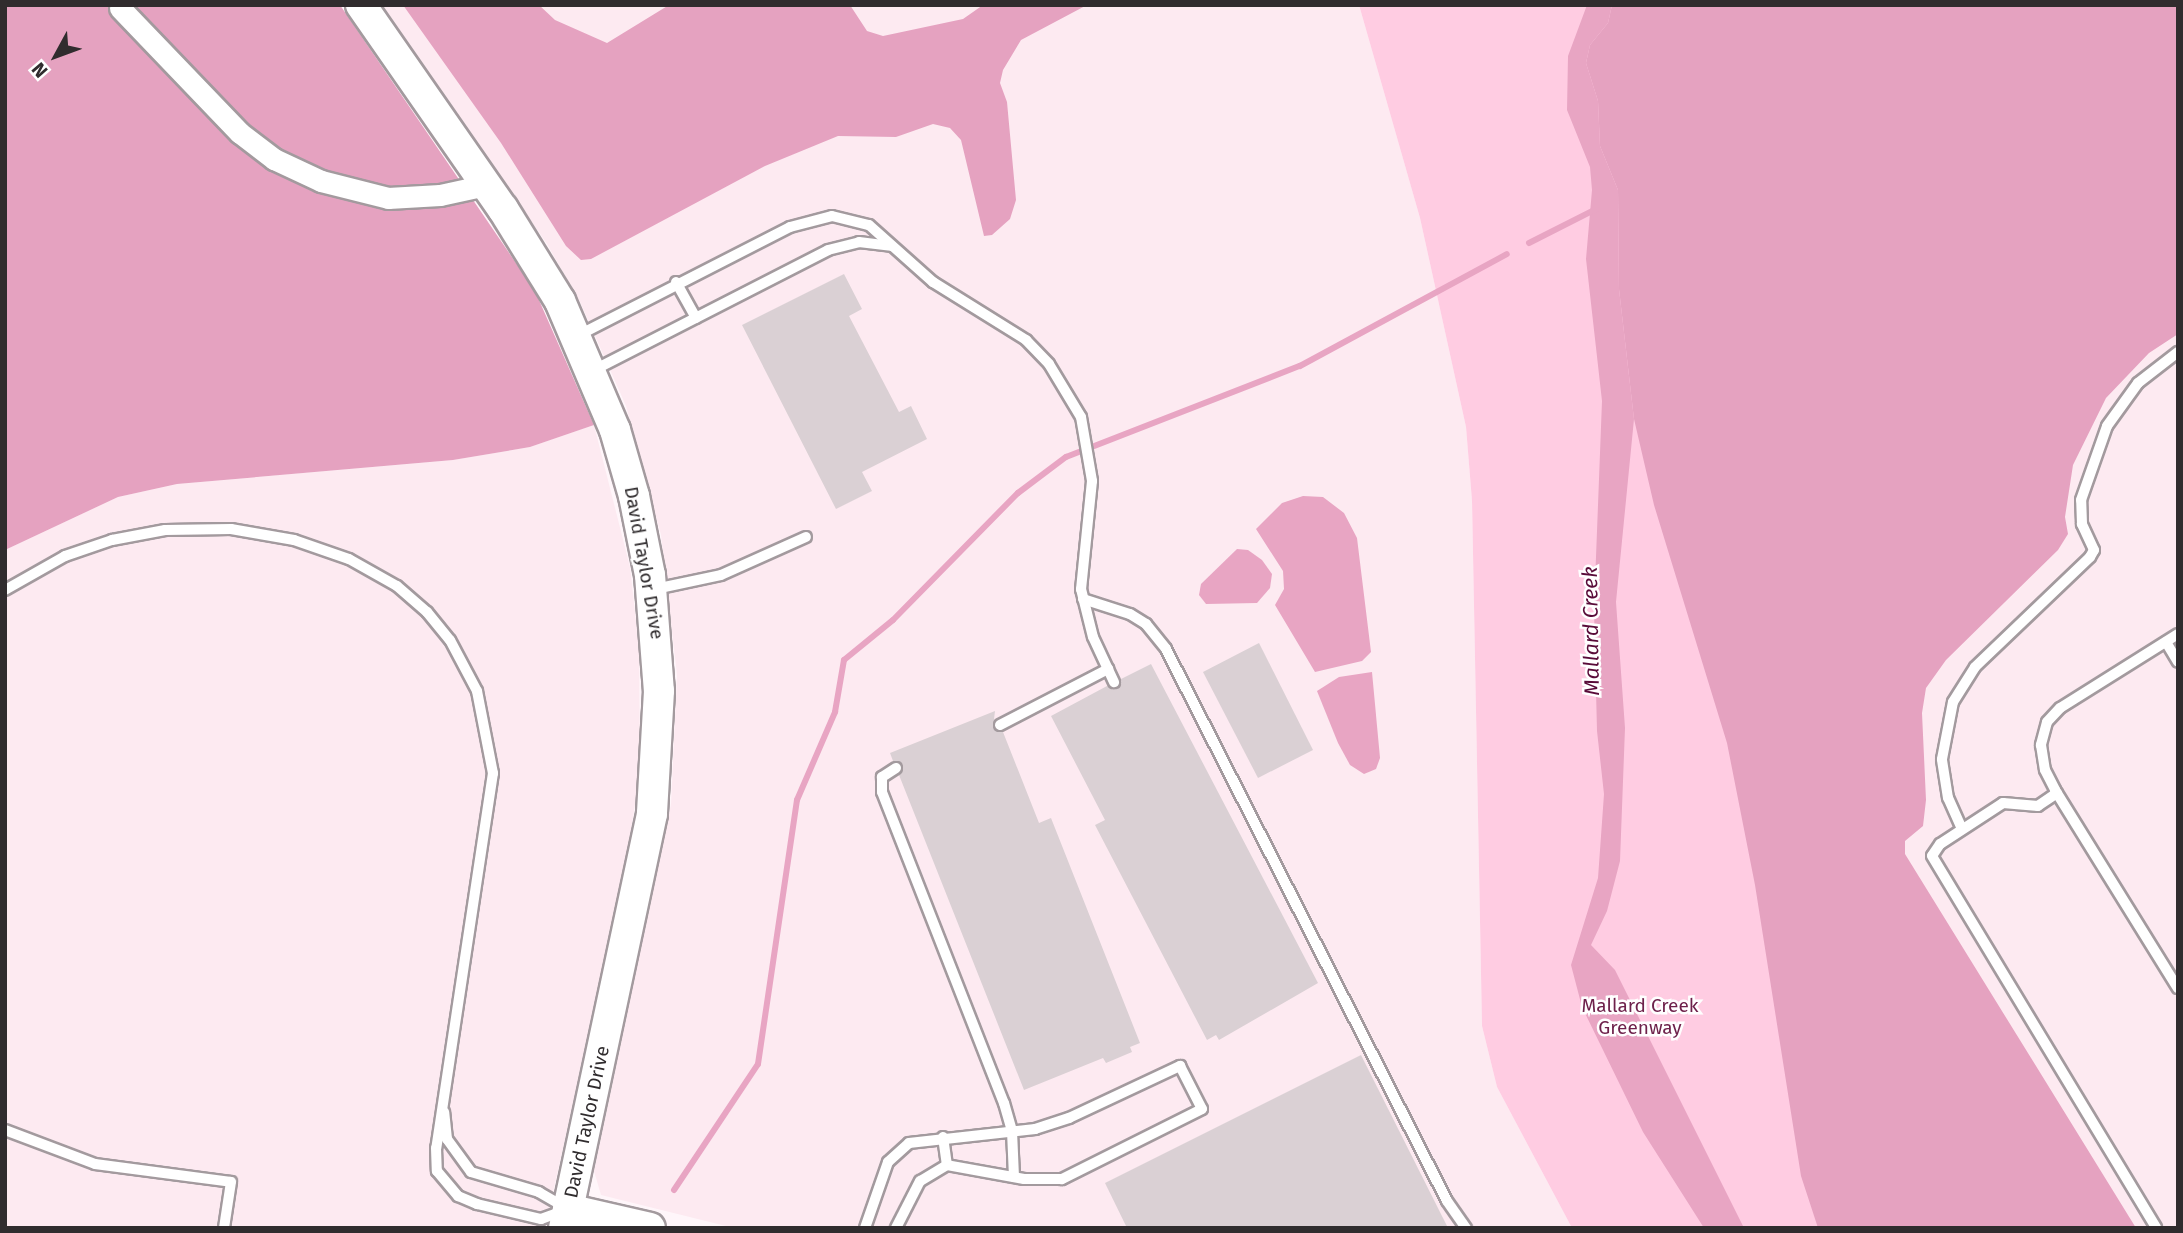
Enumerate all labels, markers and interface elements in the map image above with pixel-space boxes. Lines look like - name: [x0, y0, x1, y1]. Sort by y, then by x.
- north arrow: [21, 21, 91, 91]
- text: N: [27, 58, 53, 82]
- street label: David Taylor Drive: [619, 485, 669, 641]
- water label: Mallard Creek: [1577, 566, 1605, 696]
- park label: Mallard Creek Greenway: [1581, 995, 1699, 1039]
- street label: David Taylor Drive: [560, 1044, 614, 1200]

